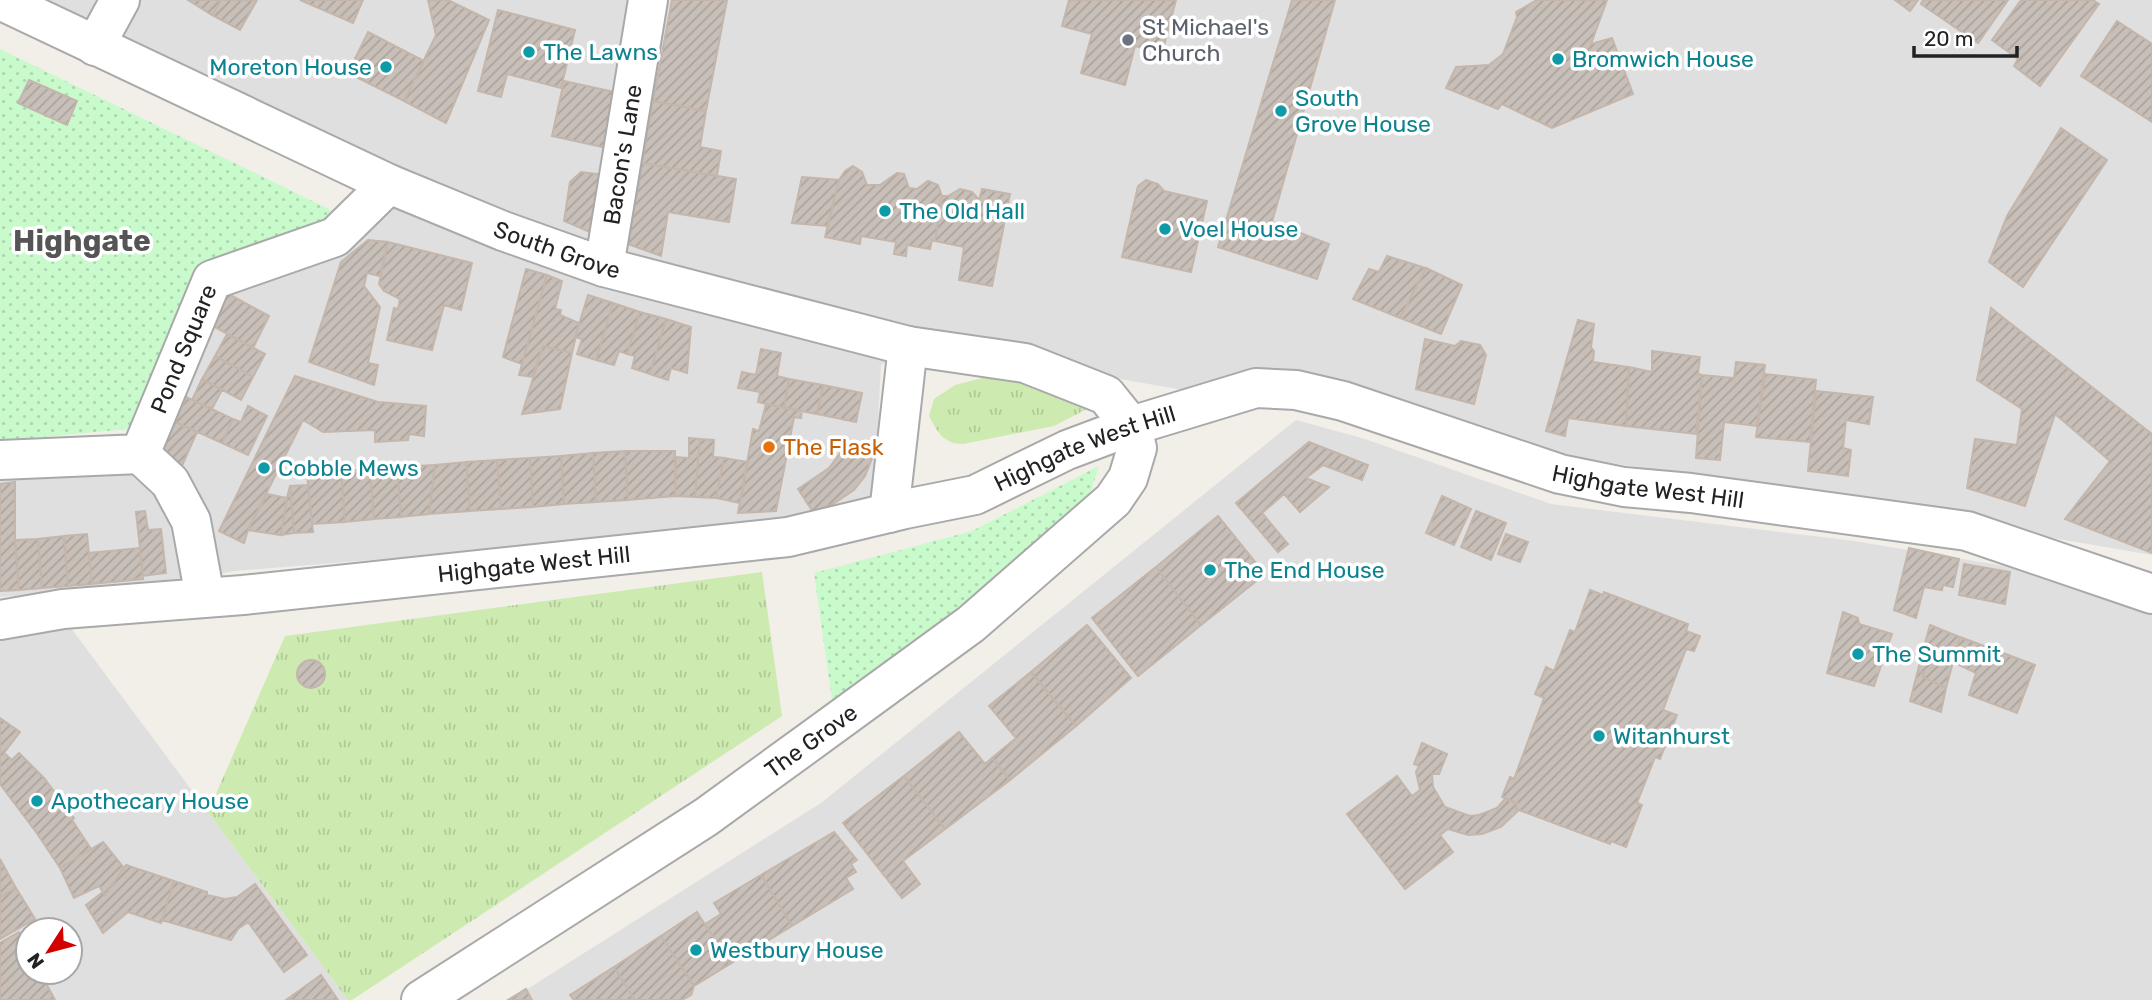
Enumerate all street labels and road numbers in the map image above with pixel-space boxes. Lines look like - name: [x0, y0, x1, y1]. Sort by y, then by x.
- street label: Bacon's Lane: [597, 82, 648, 227]
- street label: South Grove: [490, 215, 623, 285]
- street label: Pond Square: [144, 280, 223, 417]
- street label: Highgate West Hill: [989, 399, 1179, 498]
- street label: Highgate West Hill: [1550, 459, 1746, 514]
- street label: Highgate West Hill: [436, 540, 632, 588]
- street label: The Grove: [759, 698, 863, 784]

